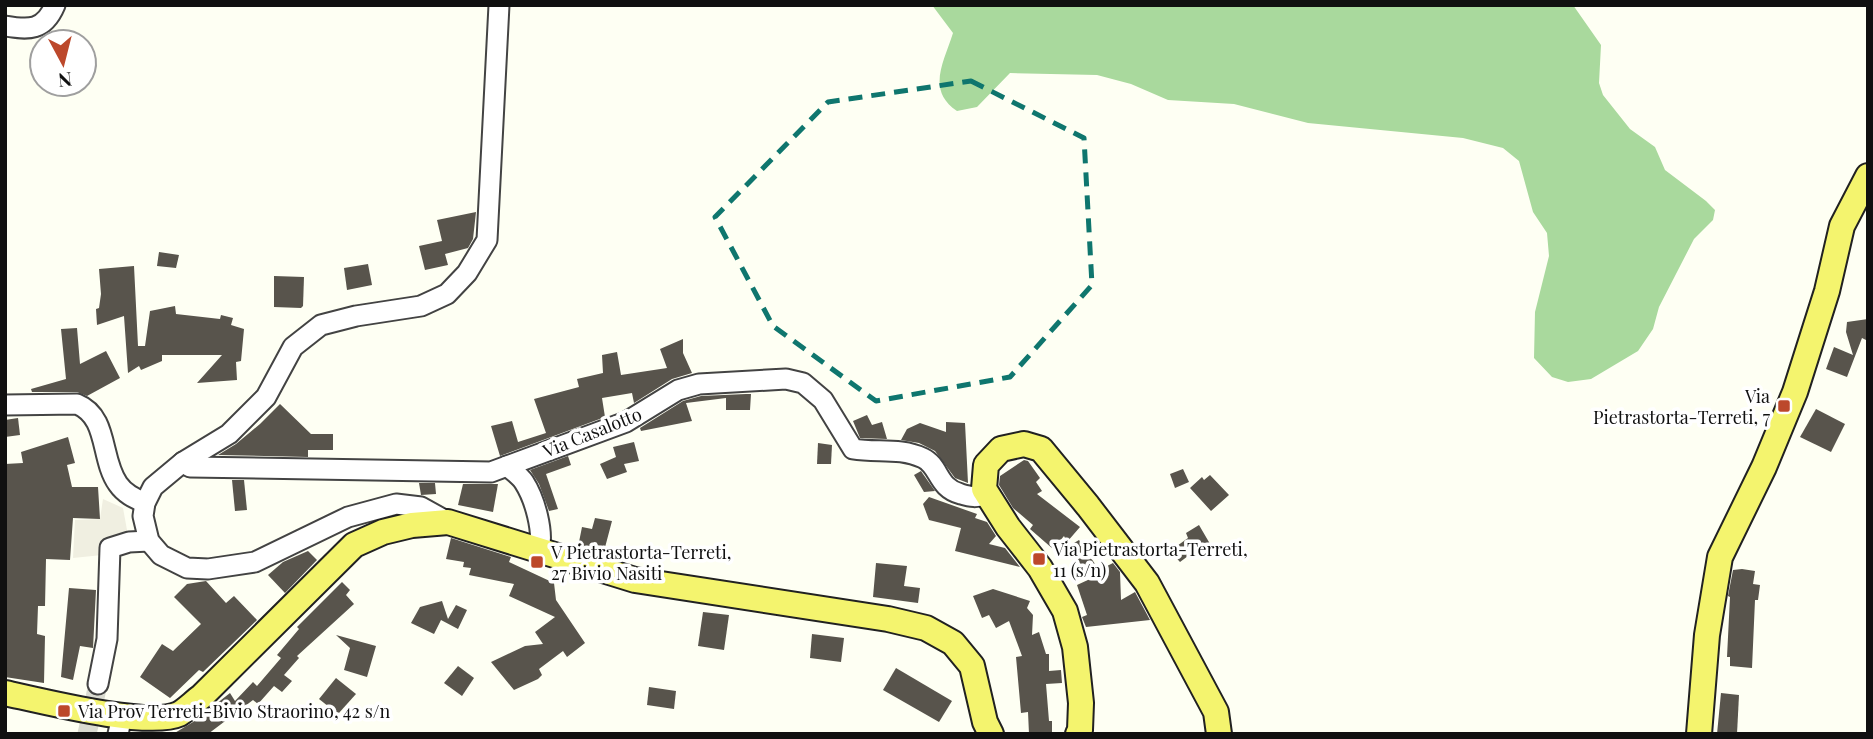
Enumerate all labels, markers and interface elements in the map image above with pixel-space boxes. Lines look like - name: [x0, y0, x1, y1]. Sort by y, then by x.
- north arrow: [28, 28, 98, 98]
- text: N: [57, 67, 74, 95]
- place label: Via Pietrastorta-Terreti, 7: [1593, 384, 1771, 429]
- marker: Via Pietrastorta-Terreti, 7: [1776, 398, 1792, 414]
- street label: Via Casalotto: [538, 401, 645, 463]
- place label: Via Pietrastorta-Terreti, 11 (s/n): [1052, 537, 1248, 582]
- place label: V Pietrastorta-Terreti, 27 Bivio Nasiti: [550, 540, 731, 585]
- marker: Via Pietrastorta-Terreti, 11 (s/n): [1031, 551, 1047, 567]
- marker: V Pietrastorta-Terreti, 27 Bivio Nasiti: [529, 554, 545, 570]
- place label: Via Prov Terreti-Bivio Straorino, 42 s/n: [77, 699, 390, 723]
- marker: Via Prov Terreti-Bivio Straorino, 42 s/n: [56, 703, 72, 719]

